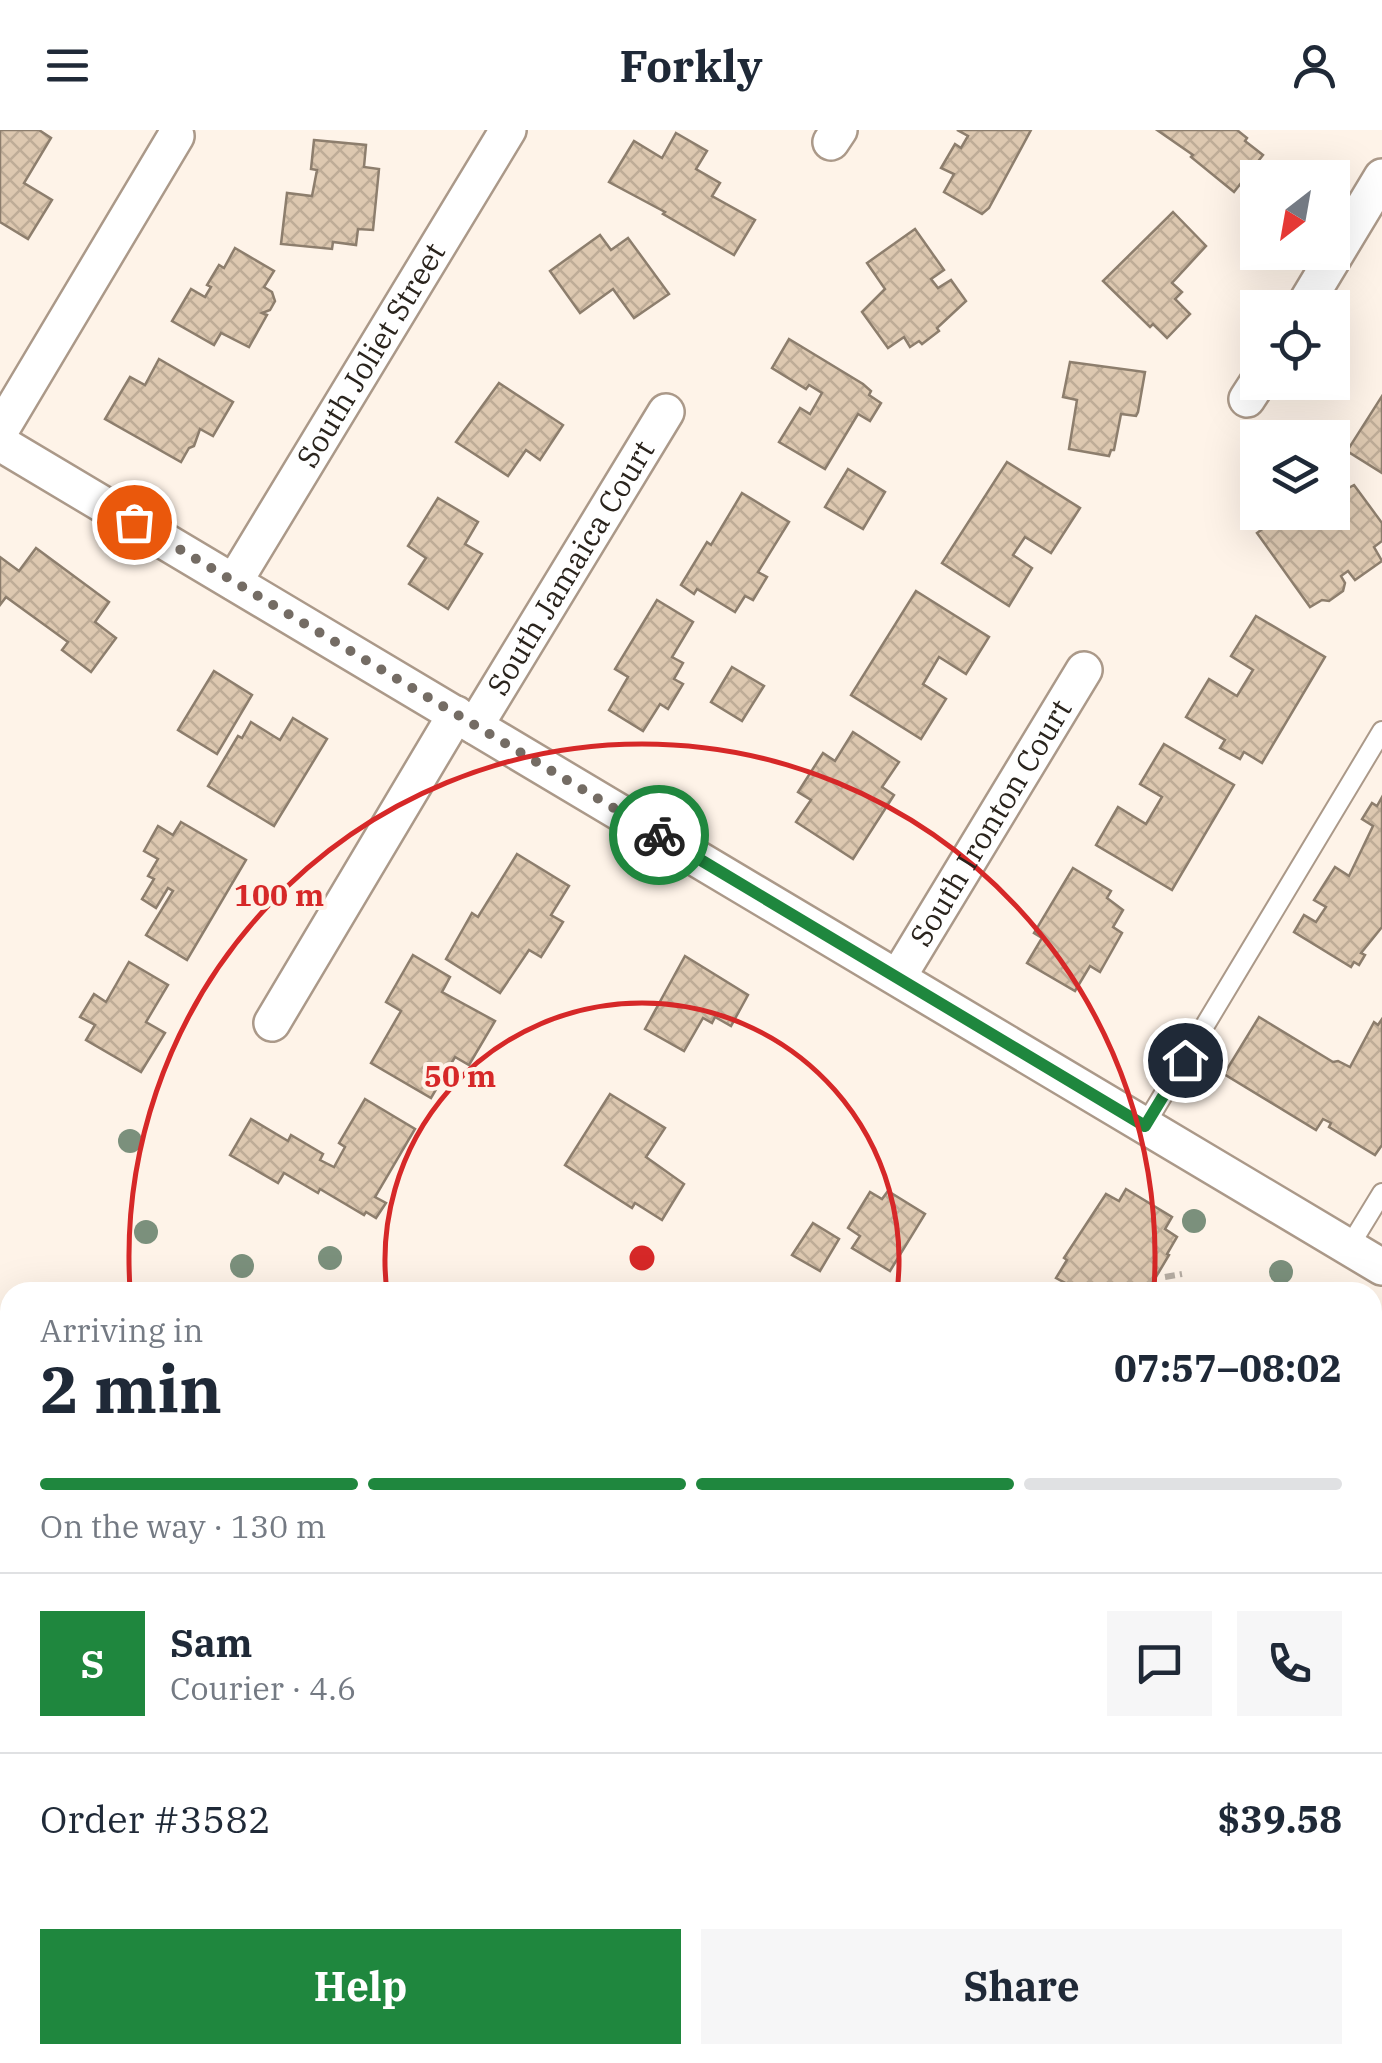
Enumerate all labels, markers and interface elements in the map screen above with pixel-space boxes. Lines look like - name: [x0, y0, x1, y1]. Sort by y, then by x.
- text: Forkly: [619, 36, 763, 94]
- icon: menu: [40, 38, 95, 93]
- icon: person: [1287, 38, 1342, 93]
- north arrow: [1240, 160, 1350, 270]
- map controls: [1240, 160, 1350, 530]
- street label: South Joliet Street: [287, 235, 453, 474]
- button: locate: [1240, 290, 1350, 400]
- button: layers: [1240, 420, 1350, 530]
- street label: South Jamaica Court: [477, 433, 662, 702]
- pin: [92, 480, 177, 565]
- icon: bag: [107, 495, 162, 550]
- street label: South Ironton Court: [900, 692, 1080, 953]
- courier: [609, 785, 709, 885]
- icon: bike: [632, 808, 687, 863]
- text: 100 m: [234, 875, 324, 914]
- pin: [1143, 1018, 1228, 1103]
- icon: home: [1158, 1033, 1213, 1088]
- text: 50 m: [424, 1056, 496, 1095]
- centre of rings: [624, 1240, 660, 1276]
- text: Arriving in: [40, 1309, 203, 1351]
- text: 07:57–08:02: [1114, 1343, 1342, 1392]
- text: 2 min: [40, 1346, 222, 1431]
- text: On the way · 130 m: [40, 1505, 326, 1547]
- button: chat: [1107, 1611, 1212, 1716]
- button: phone: [1237, 1611, 1342, 1716]
- text: Sam: [170, 1618, 253, 1667]
- text: S: [81, 1639, 104, 1688]
- text: Courier · 4.6: [170, 1667, 356, 1709]
- text: Order #3582: [40, 1794, 271, 1843]
- text: $39.58: [1217, 1794, 1342, 1843]
- button: Help: [40, 1929, 681, 2044]
- button: Share: [701, 1929, 1342, 2044]

